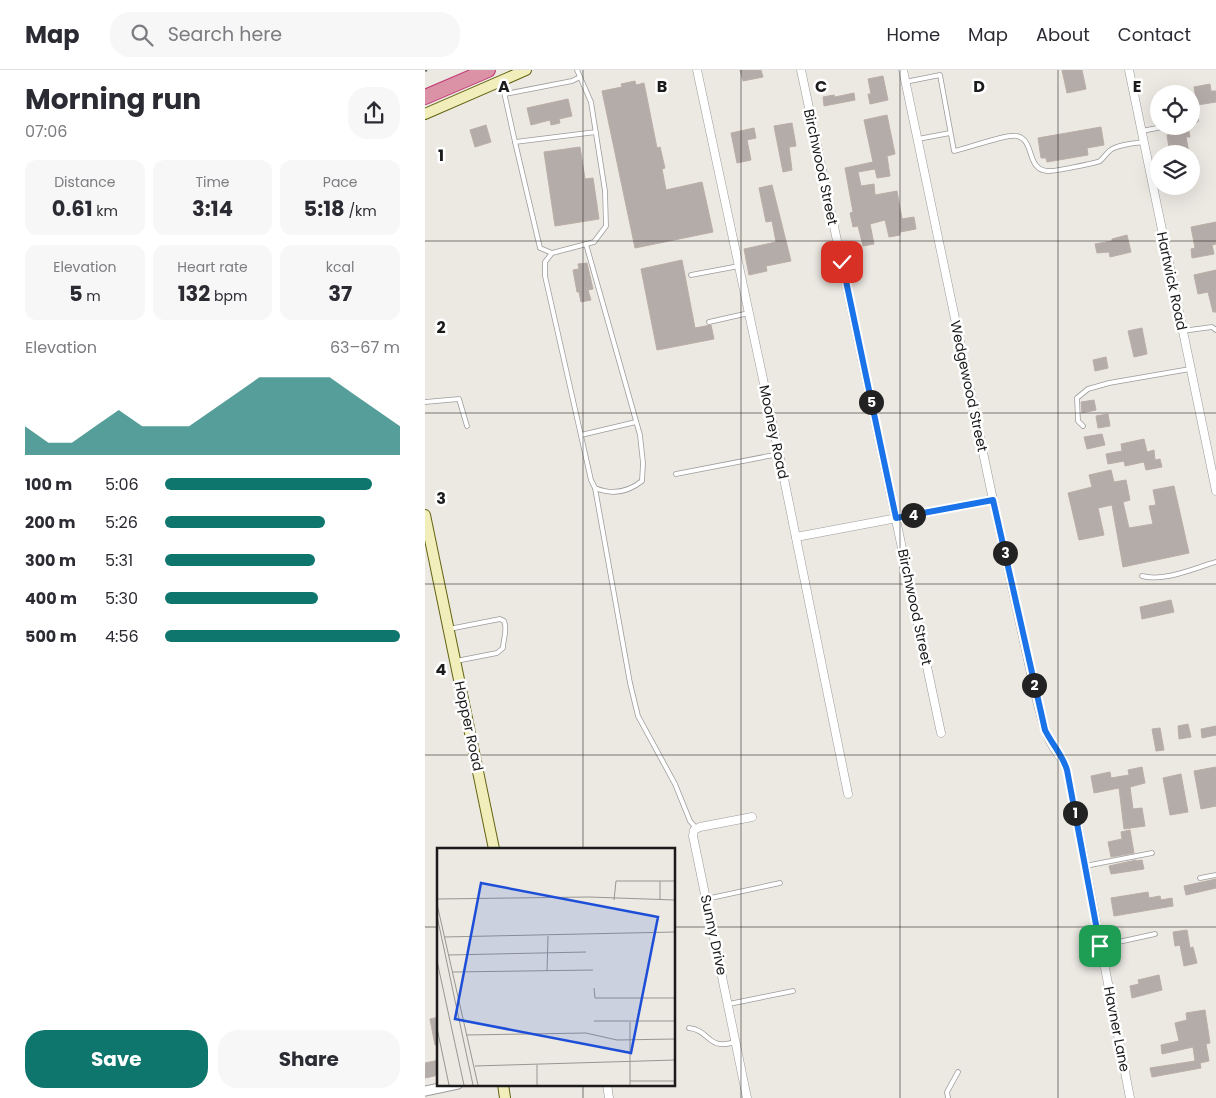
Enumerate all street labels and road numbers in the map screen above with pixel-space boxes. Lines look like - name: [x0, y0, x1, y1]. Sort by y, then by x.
- street label: Birchwood Street: [799, 107, 843, 227]
- street label: Hartwick Road: [1152, 230, 1192, 332]
- street label: Wedgewood Street: [945, 319, 993, 453]
- street label: Mooney Road: [754, 383, 794, 481]
- street label: Birchwood Street: [893, 547, 937, 667]
- street label: Hopper Road: [450, 679, 488, 773]
- street label: Sunny Drive: [696, 893, 732, 977]
- street label: Havner Lane: [1099, 985, 1135, 1074]

